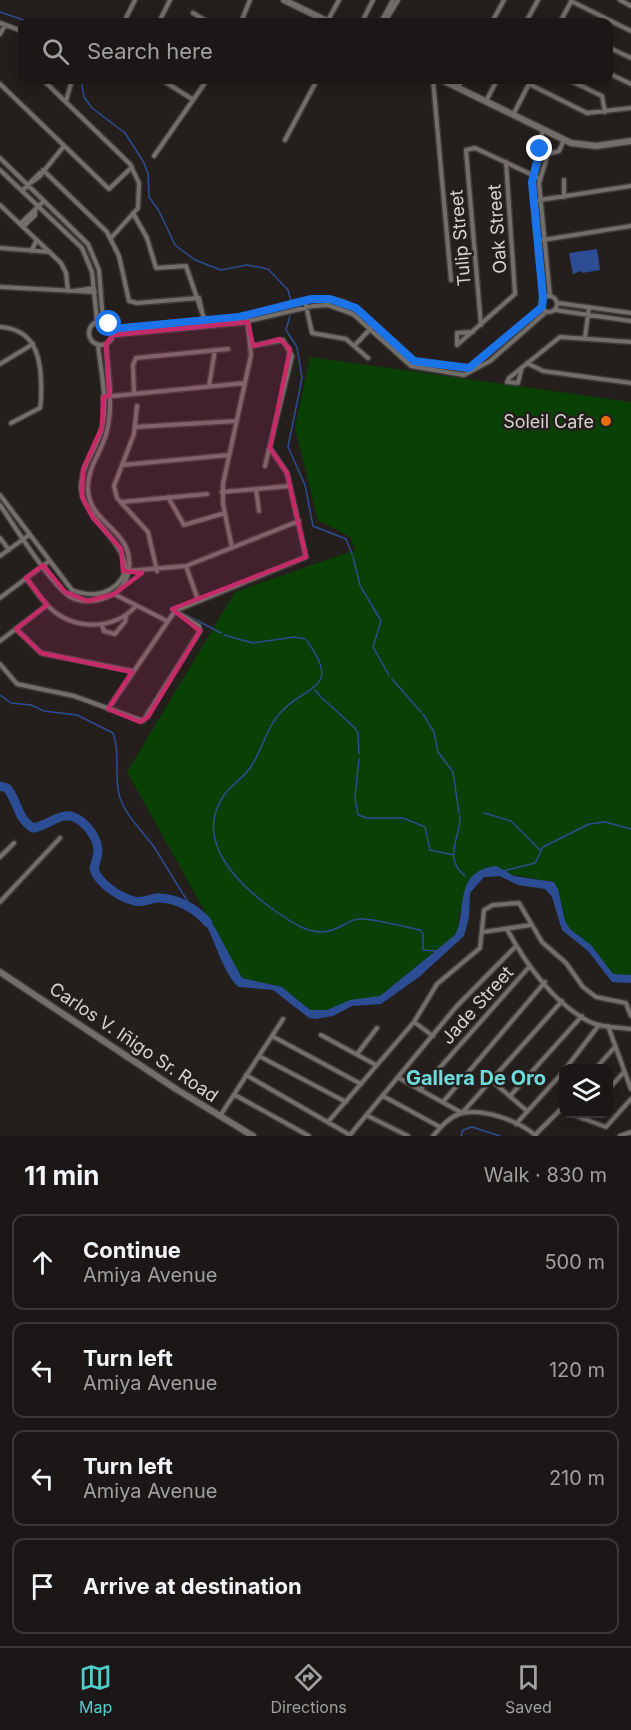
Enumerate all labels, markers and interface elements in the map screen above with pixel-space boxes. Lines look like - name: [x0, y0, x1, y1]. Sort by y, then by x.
- search box: [18, 18, 613, 84]
- icon: search: [39, 35, 72, 68]
- text: Search here: [87, 38, 213, 64]
- route end: [526, 135, 552, 161]
- street label: Oak Street: [483, 183, 511, 274]
- street label: Tulip Street: [445, 189, 475, 287]
- route start: [95, 310, 121, 336]
- place label: Soleil Cafe: [503, 411, 594, 432]
- marker: Soleil Cafe: [599, 414, 613, 428]
- street label: Jade Street: [436, 962, 518, 1048]
- street label: Carlos V. Iñigo Sr. Road: [46, 978, 222, 1106]
- map controls: [559, 1064, 613, 1118]
- button: layers: [559, 1064, 613, 1118]
- district label: Gallera De Oro: [406, 1066, 546, 1090]
- text: 11 min: [24, 1160, 100, 1191]
- text: Walk · 830 m: [484, 1163, 607, 1187]
- text: Continue: [83, 1237, 181, 1263]
- icon: ahead: [26, 1246, 59, 1279]
- text: 500 m: [544, 1250, 605, 1274]
- text: Amiya Avenue: [83, 1263, 217, 1287]
- text: Turn left: [83, 1345, 173, 1371]
- icon: left: [26, 1354, 59, 1387]
- text: 120 m: [549, 1358, 605, 1382]
- text: Amiya Avenue: [83, 1371, 217, 1395]
- text: Turn left: [83, 1453, 173, 1479]
- icon: left: [26, 1462, 59, 1495]
- text: 210 m: [549, 1466, 605, 1490]
- text: Amiya Avenue: [83, 1479, 217, 1503]
- icon: arrive: [26, 1570, 59, 1603]
- text: Arrive at destination: [83, 1573, 302, 1599]
- tab: Map: [79, 1661, 112, 1717]
- tab: Directions: [271, 1661, 347, 1717]
- tab: Saved: [505, 1661, 552, 1717]

